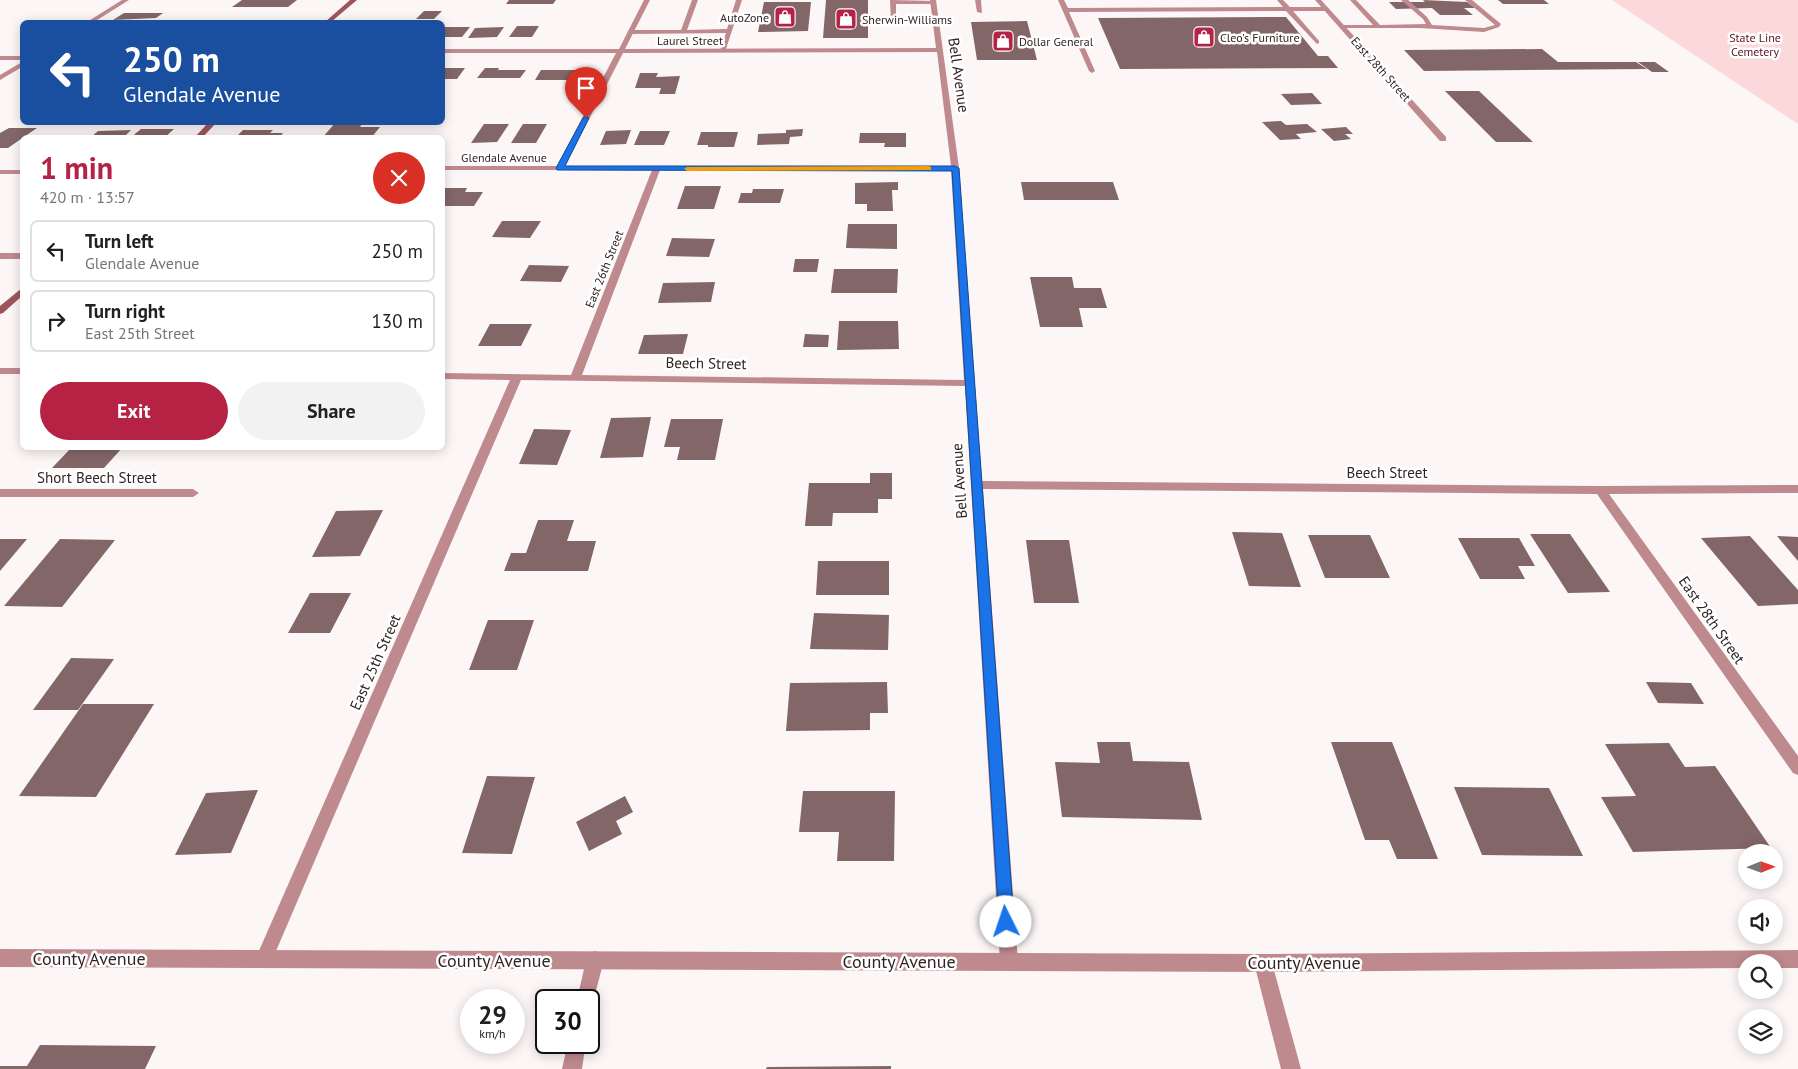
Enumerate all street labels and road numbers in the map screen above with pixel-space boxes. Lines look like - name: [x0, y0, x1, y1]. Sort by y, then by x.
- street label: Laurel Street: [657, 33, 723, 48]
- street label: East 28th Street: [1348, 33, 1414, 105]
- street label: Bell Avenue: [944, 36, 974, 114]
- street label: Glendale Avenue: [461, 150, 547, 165]
- street label: East 26th Street: [582, 228, 626, 310]
- street label: Beech Street: [665, 353, 747, 373]
- street label: Bell Avenue: [947, 443, 971, 519]
- street label: Beech Street: [1347, 463, 1427, 482]
- street label: Short Beech Street: [37, 468, 157, 487]
- street label: East 28th Street: [1675, 572, 1749, 668]
- street label: East 25th Street: [345, 611, 405, 713]
- street label: County Avenue: [32, 947, 146, 970]
- street label: County Avenue: [437, 949, 551, 972]
- street label: County Avenue: [842, 950, 956, 973]
- street label: County Avenue: [1247, 951, 1361, 974]

